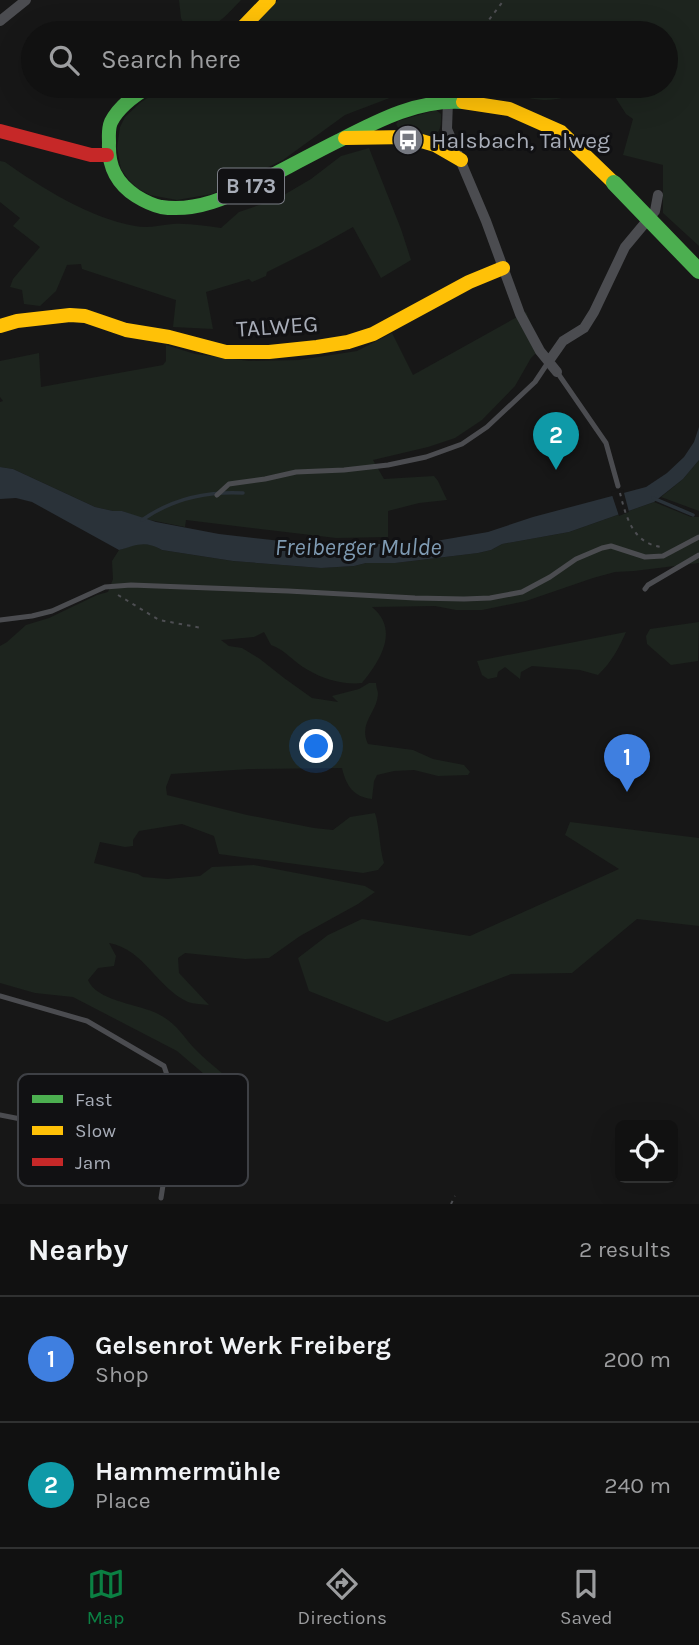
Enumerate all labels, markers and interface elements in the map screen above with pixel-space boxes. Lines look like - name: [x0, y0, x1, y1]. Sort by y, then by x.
- search box: [21, 21, 678, 98]
- icon: search: [45, 41, 83, 79]
- text: Search here: [101, 44, 241, 75]
- bus stop icon: Halsbach, Talweg: [391, 123, 425, 157]
- place label: Halsbach, Talweg: [431, 127, 610, 154]
- road number: B 173: [218, 168, 284, 204]
- street label: TALWEG: [235, 310, 319, 343]
- pin: 2: [533, 412, 579, 470]
- water label: Freiberger Mulde: [275, 533, 441, 561]
- your location: [299, 729, 333, 763]
- pin: 1: [604, 734, 650, 792]
- legend: [18, 1074, 248, 1186]
- text: Fast: [75, 1089, 112, 1111]
- text: Slow: [75, 1120, 116, 1142]
- map controls: [615, 1120, 678, 1183]
- button: locate: [615, 1120, 678, 1183]
- text: Jam: [75, 1152, 111, 1174]
- text: Nearby: [28, 1232, 128, 1268]
- text: 2 results: [579, 1236, 671, 1263]
- text: Gelsenrot Werk Freiberg: [95, 1330, 391, 1361]
- text: 1: [47, 1346, 55, 1373]
- text: 200 m: [603, 1346, 671, 1373]
- text: Shop: [95, 1361, 149, 1388]
- text: Hammermühle: [95, 1456, 281, 1487]
- text: 2: [44, 1472, 58, 1499]
- text: 240 m: [604, 1472, 671, 1499]
- text: Place: [95, 1487, 151, 1514]
- tab: Map: [87, 1565, 125, 1629]
- tab: Directions: [298, 1565, 387, 1629]
- tab: Saved: [560, 1565, 612, 1629]

